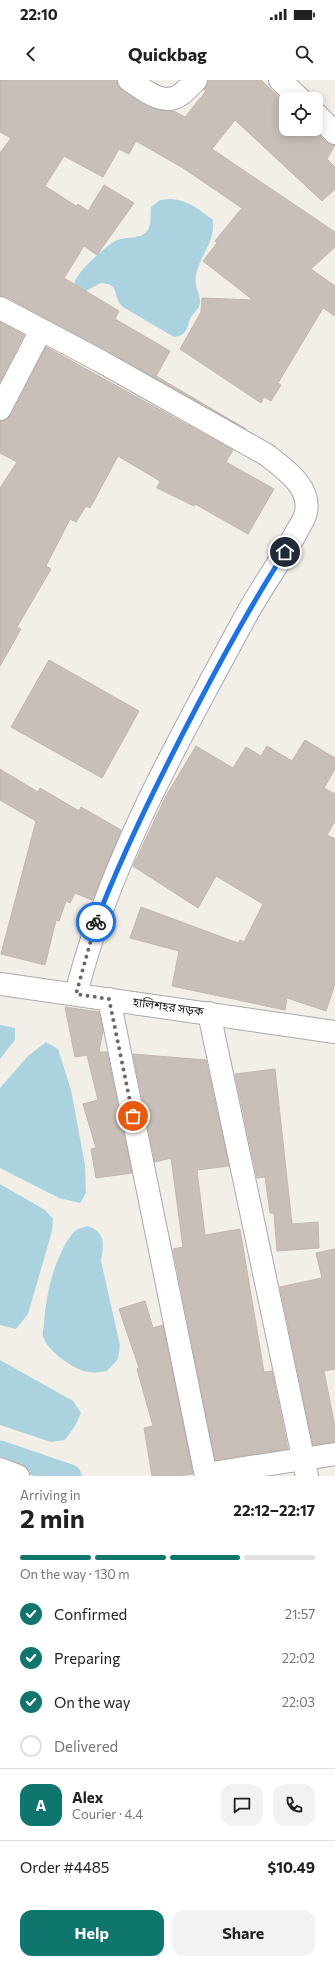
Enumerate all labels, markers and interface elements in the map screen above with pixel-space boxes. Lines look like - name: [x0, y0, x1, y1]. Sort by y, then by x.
- text: 22:10: [20, 5, 58, 23]
- icon: back: [20, 43, 42, 65]
- text: Quickbag: [128, 43, 207, 65]
- icon: search: [293, 43, 315, 65]
- map controls: [279, 92, 323, 136]
- button: locate: [279, 92, 323, 136]
- pin: [268, 535, 302, 569]
- icon: home: [274, 541, 296, 563]
- courier: [76, 902, 116, 942]
- icon: bike: [85, 911, 107, 933]
- street label: হালিশহর সড়ক: [131, 994, 205, 1019]
- pin: [116, 1099, 150, 1133]
- icon: bag: [122, 1105, 144, 1127]
- text: Arriving in: [20, 1487, 80, 1503]
- text: 22:12–22:17: [233, 1501, 315, 1519]
- text: 2 min: [20, 1502, 85, 1533]
- text: On the way · 130 m: [20, 1566, 130, 1582]
- icon: check: [20, 1603, 42, 1625]
- text: Confirmed: [54, 1605, 127, 1623]
- text: 21:57: [285, 1606, 315, 1622]
- icon: check: [20, 1647, 42, 1669]
- text: Preparing: [54, 1649, 120, 1667]
- text: 22:02: [282, 1650, 315, 1666]
- icon: check: [20, 1691, 42, 1713]
- text: On the way: [54, 1693, 131, 1711]
- text: 22:03: [282, 1694, 315, 1710]
- text: Delivered: [54, 1737, 118, 1755]
- button: chat: [221, 1784, 263, 1826]
- button: phone: [273, 1784, 315, 1826]
- text: Alex: [72, 1788, 103, 1806]
- text: A: [36, 1796, 46, 1814]
- text: Courier · 4.4: [72, 1806, 143, 1822]
- text: Order #4485: [20, 1858, 109, 1876]
- text: $10.49: [268, 1858, 315, 1876]
- button: Help: [20, 1910, 164, 1956]
- button: Share: [172, 1910, 315, 1956]

